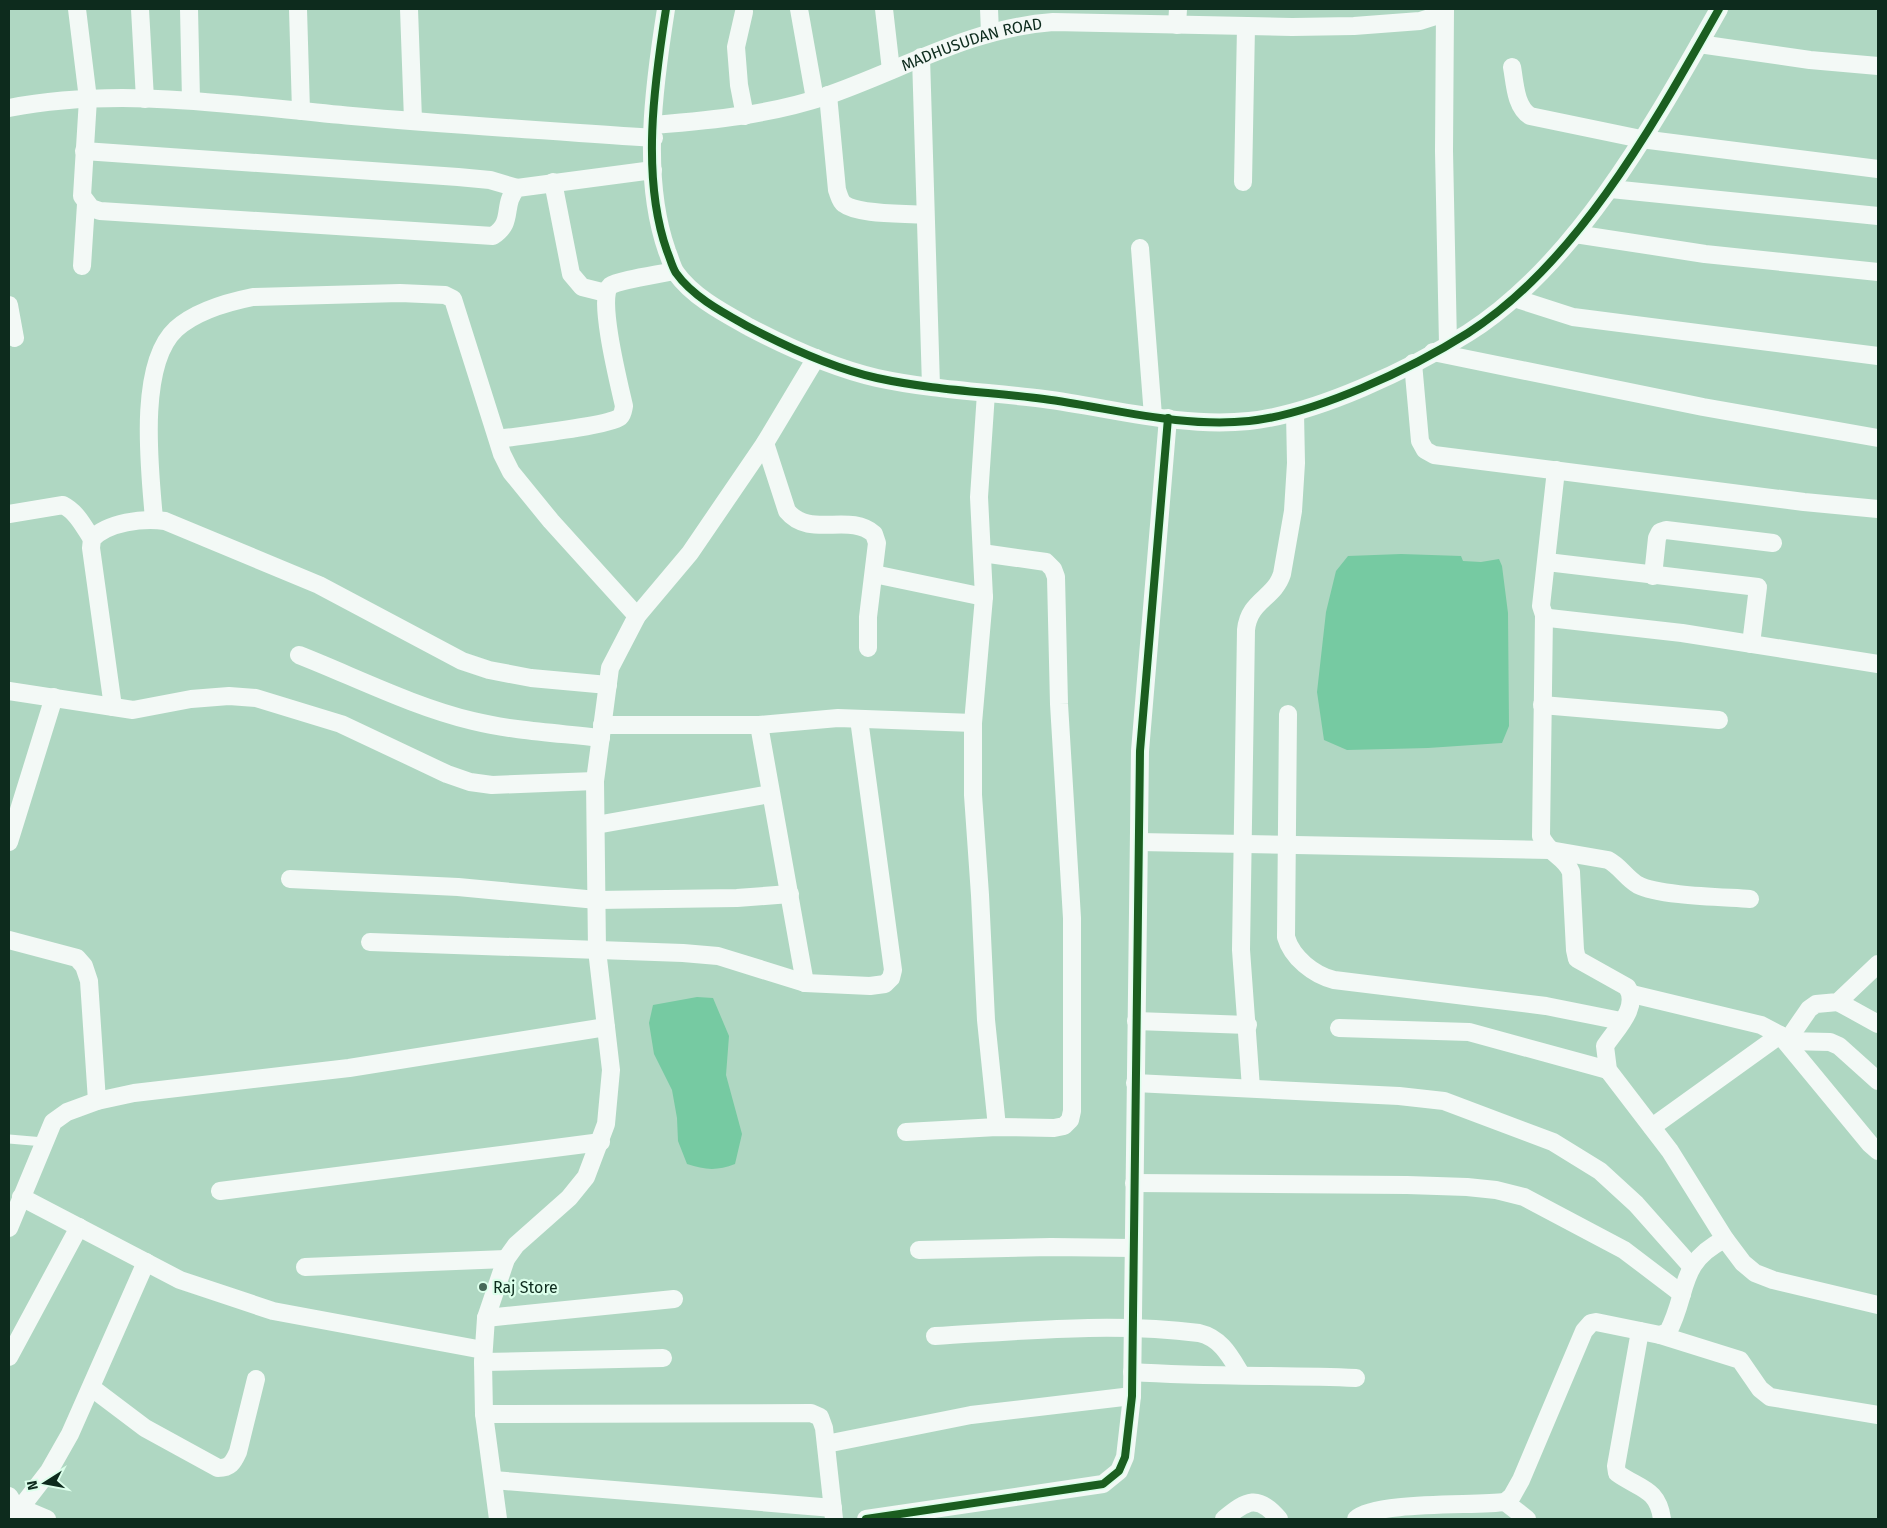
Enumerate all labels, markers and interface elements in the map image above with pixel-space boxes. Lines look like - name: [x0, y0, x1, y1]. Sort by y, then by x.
- street label: MADHUSUDAN ROAD: [898, 14, 1043, 75]
- place label: Raj Store: [493, 1278, 558, 1297]
- marker: Raj Store: [477, 1281, 489, 1293]
- north arrow: [20, 1458, 70, 1508]
- text: N: [23, 1479, 42, 1492]

